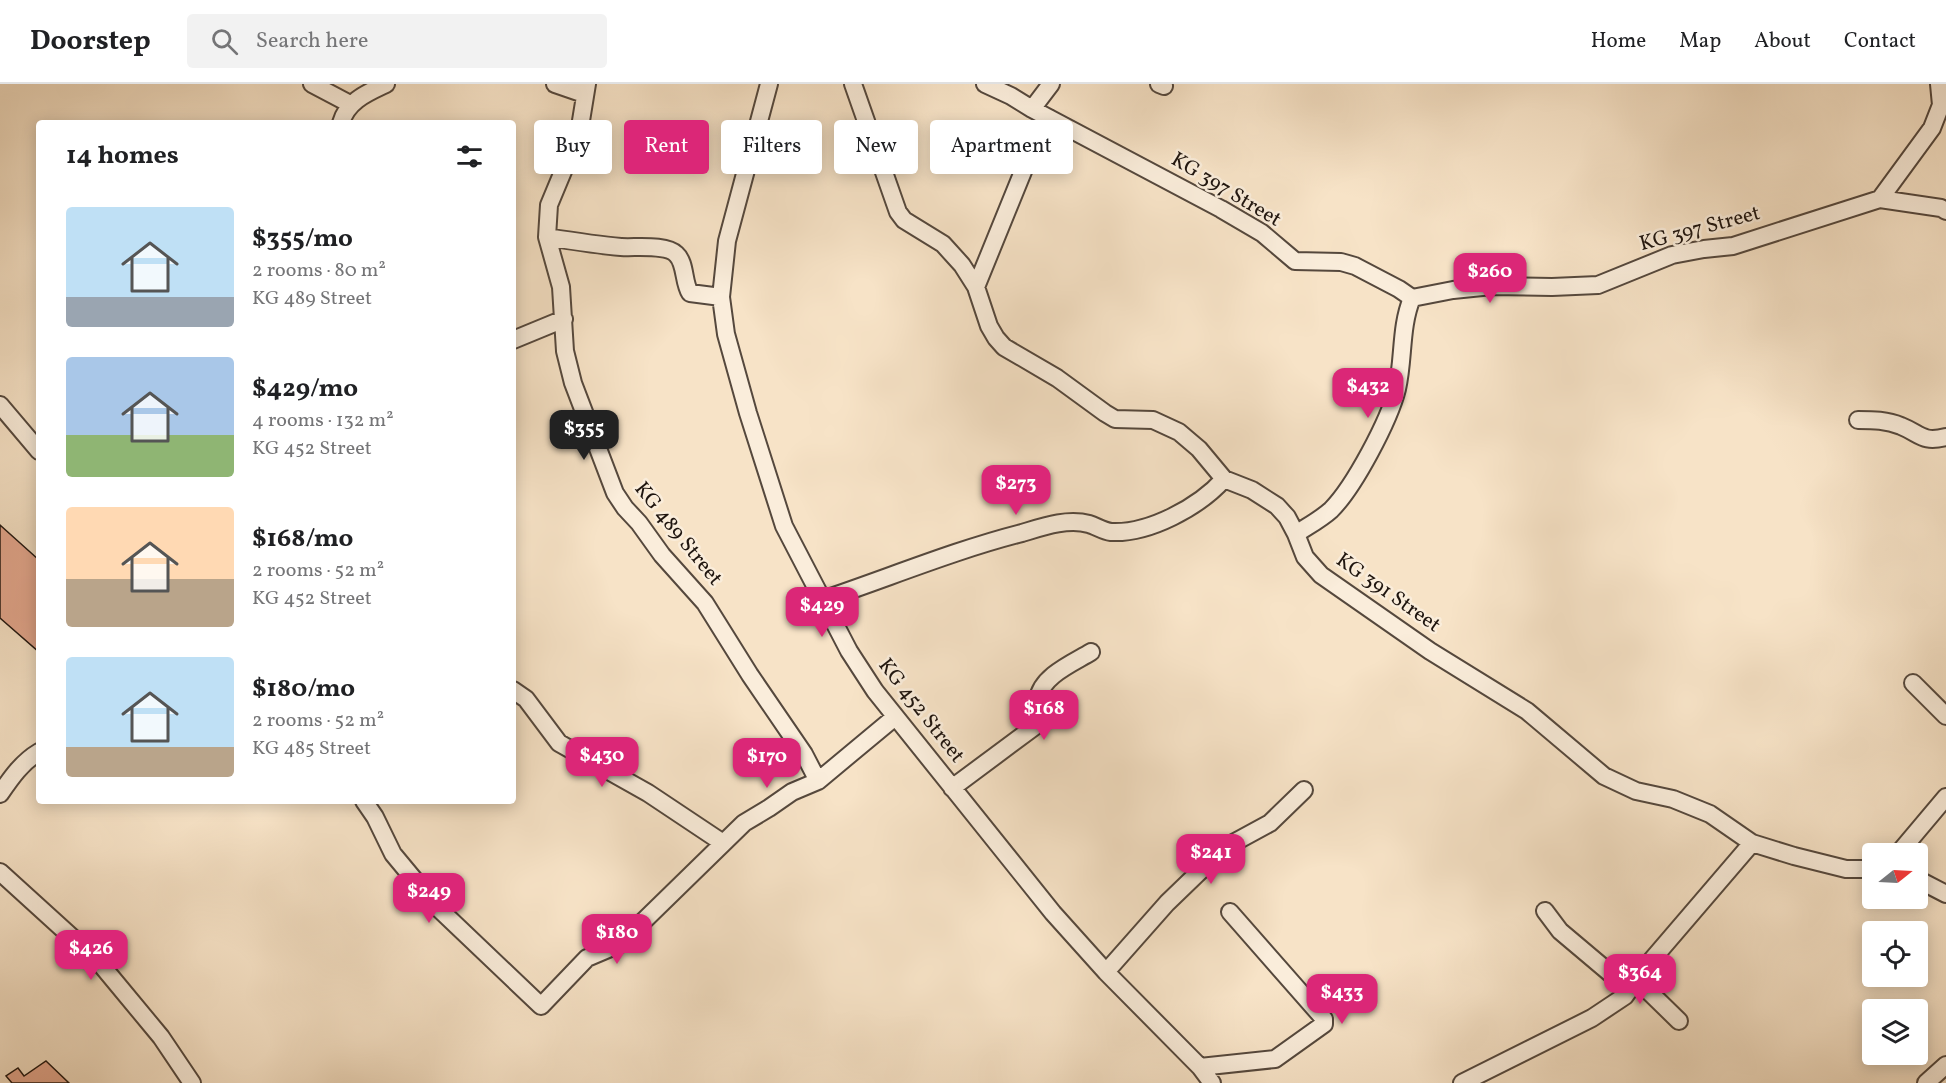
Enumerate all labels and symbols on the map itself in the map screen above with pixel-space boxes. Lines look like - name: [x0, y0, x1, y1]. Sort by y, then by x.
- street label: KG 397 Street: [1165, 146, 1287, 234]
- street label: KG 397 Street: [1636, 199, 1764, 259]
- pin: $260: [1454, 253, 1526, 304]
- pin: $432: [1332, 368, 1404, 419]
- pin: $355: [548, 410, 620, 461]
- pin: $273: [980, 465, 1052, 516]
- street label: KG 489 Street: [627, 476, 729, 592]
- street label: KG 391 Street: [1330, 546, 1446, 640]
- pin: $429: [786, 587, 858, 638]
- street label: KG 452 Street: [871, 653, 971, 769]
- pin: $168: [1008, 690, 1080, 741]
- pin: $430: [566, 737, 638, 788]
- pin: $170: [731, 738, 803, 789]
- pin: $241: [1175, 834, 1247, 885]
- north arrow: [1862, 843, 1928, 909]
- pin: $249: [393, 873, 465, 924]
- pin: $180: [581, 914, 653, 965]
- pin: $426: [55, 930, 127, 981]
- pin: $364: [1604, 954, 1676, 1005]
- pin: $433: [1306, 974, 1378, 1025]

